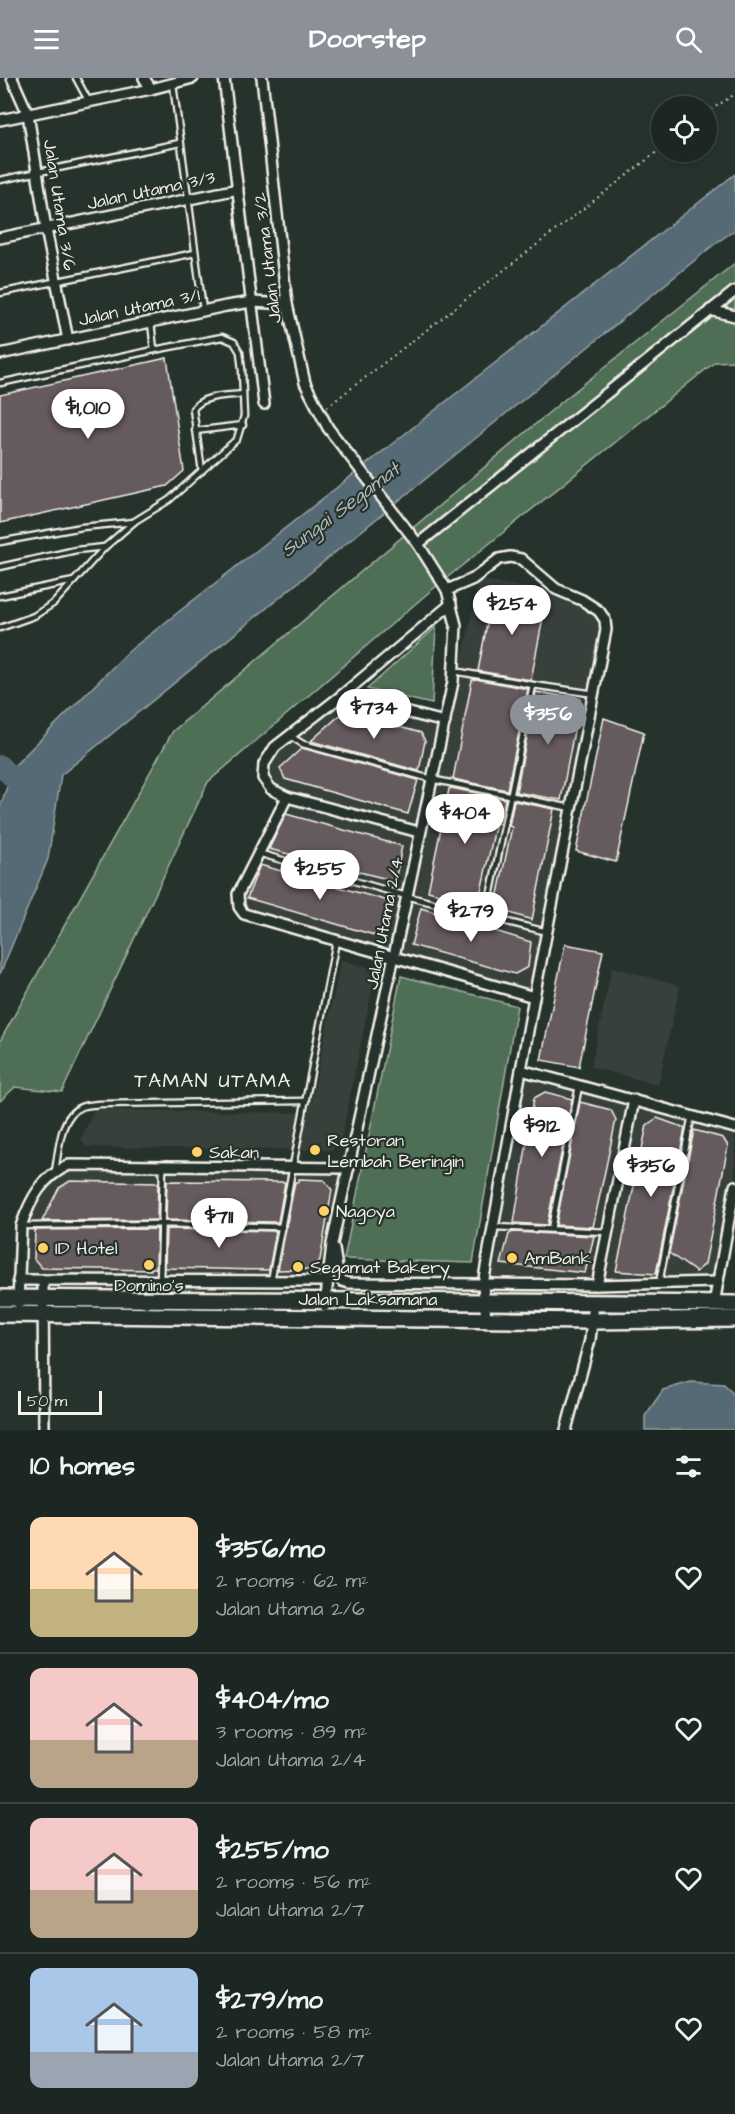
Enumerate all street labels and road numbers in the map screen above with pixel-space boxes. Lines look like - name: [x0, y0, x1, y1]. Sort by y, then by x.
- street label: Jalan Utama 3/6: [37, 138, 82, 272]
- street label: Jalan Utama 3/3: [85, 165, 217, 216]
- street label: Jalan Utama 3/2: [247, 190, 288, 325]
- street label: Jalan Utama 3/1: [76, 282, 202, 333]
- street label: Jalan Utama 2/4: [359, 855, 410, 992]
- street label: Jalan Laksamana: [298, 1287, 438, 1312]

